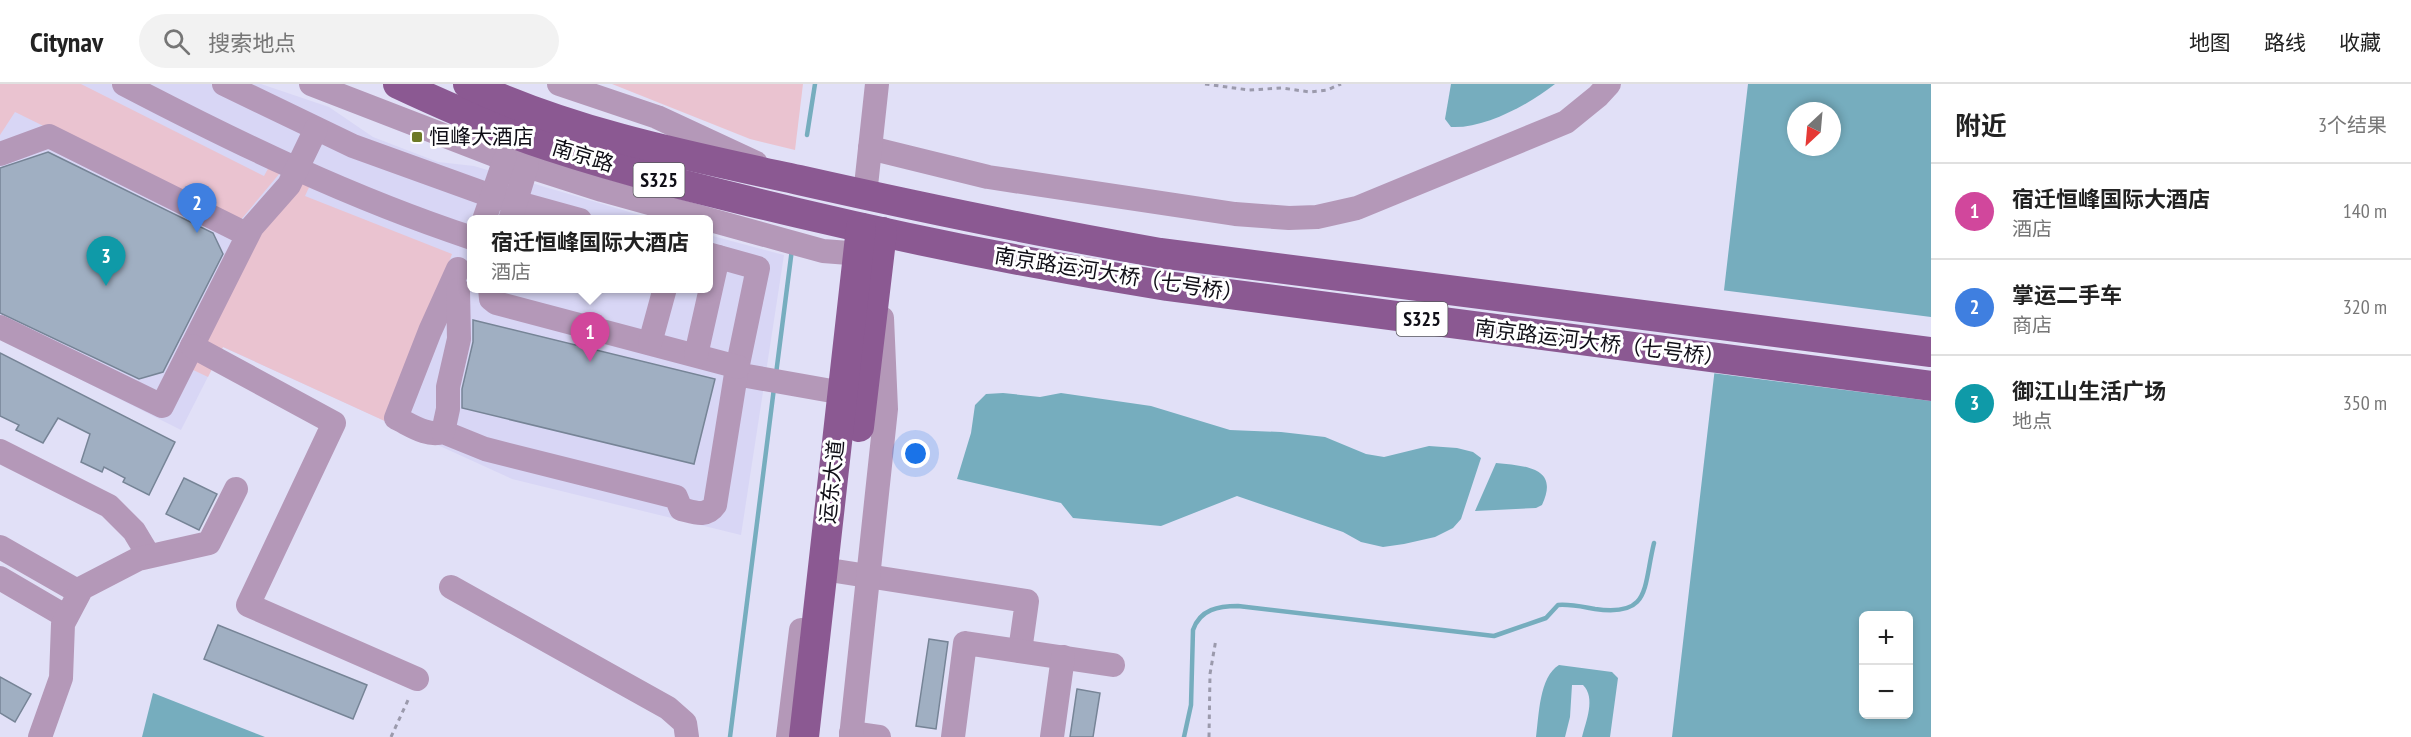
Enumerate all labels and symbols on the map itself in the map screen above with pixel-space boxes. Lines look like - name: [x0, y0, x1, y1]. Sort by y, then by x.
- north arrow: [1787, 102, 1841, 156]
- place label: 恒峰大酒店: [429, 123, 534, 150]
- marker: 恒峰大酒店: [410, 130, 424, 144]
- street label: 南京路: [549, 133, 617, 178]
- road number: S325: [634, 163, 684, 197]
- pin: 2: [178, 184, 216, 233]
- pin: 3: [86, 236, 126, 286]
- street label: 南京路运河大桥（七号桥）: [993, 241, 1246, 308]
- road number: S325: [1396, 302, 1448, 336]
- pin: 1: [570, 312, 610, 362]
- street label: 南京路运河大桥（七号桥）: [1473, 314, 1727, 371]
- street label: 运东大道: [814, 439, 849, 525]
- your location: [901, 439, 930, 468]

